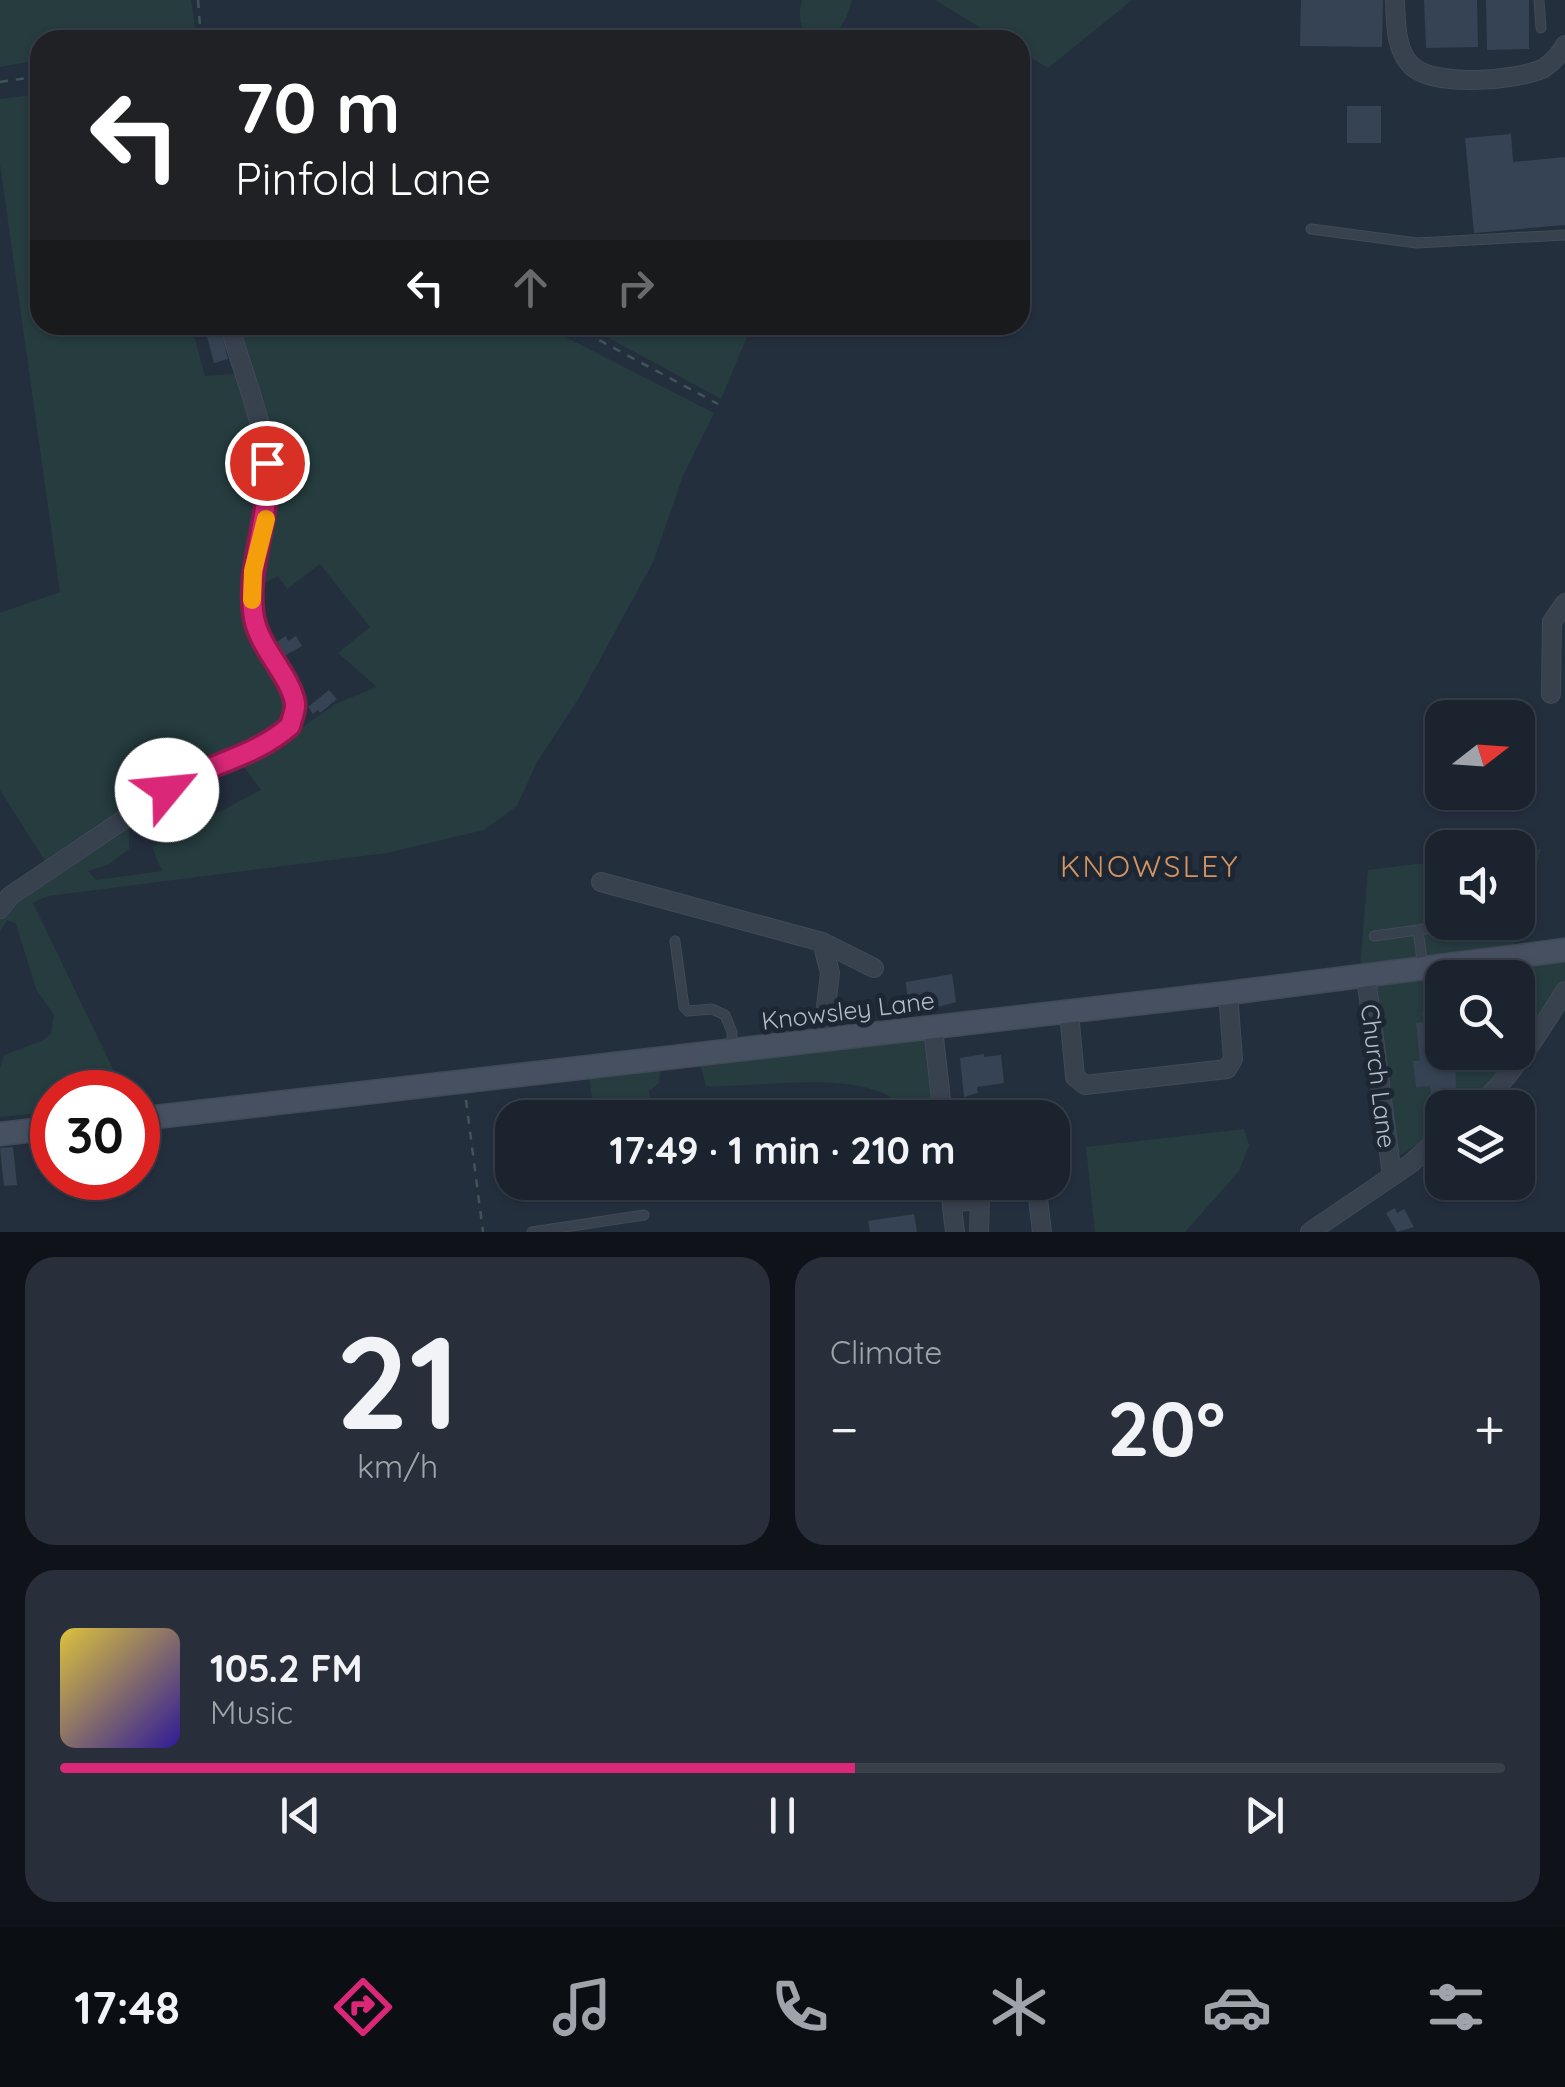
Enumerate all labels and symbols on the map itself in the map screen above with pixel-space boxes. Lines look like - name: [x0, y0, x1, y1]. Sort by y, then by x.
- pin: [225, 421, 310, 506]
- north arrow: [1425, 700, 1535, 810]
- position arrow: [115, 738, 219, 842]
- district label: KNOWSLEY: [1060, 847, 1240, 885]
- street label: Knowsley Lane: [760, 984, 936, 1036]
- street label: Church Lane: [1355, 1002, 1403, 1150]
- speed limit sign: 30: [30, 1070, 160, 1200]

